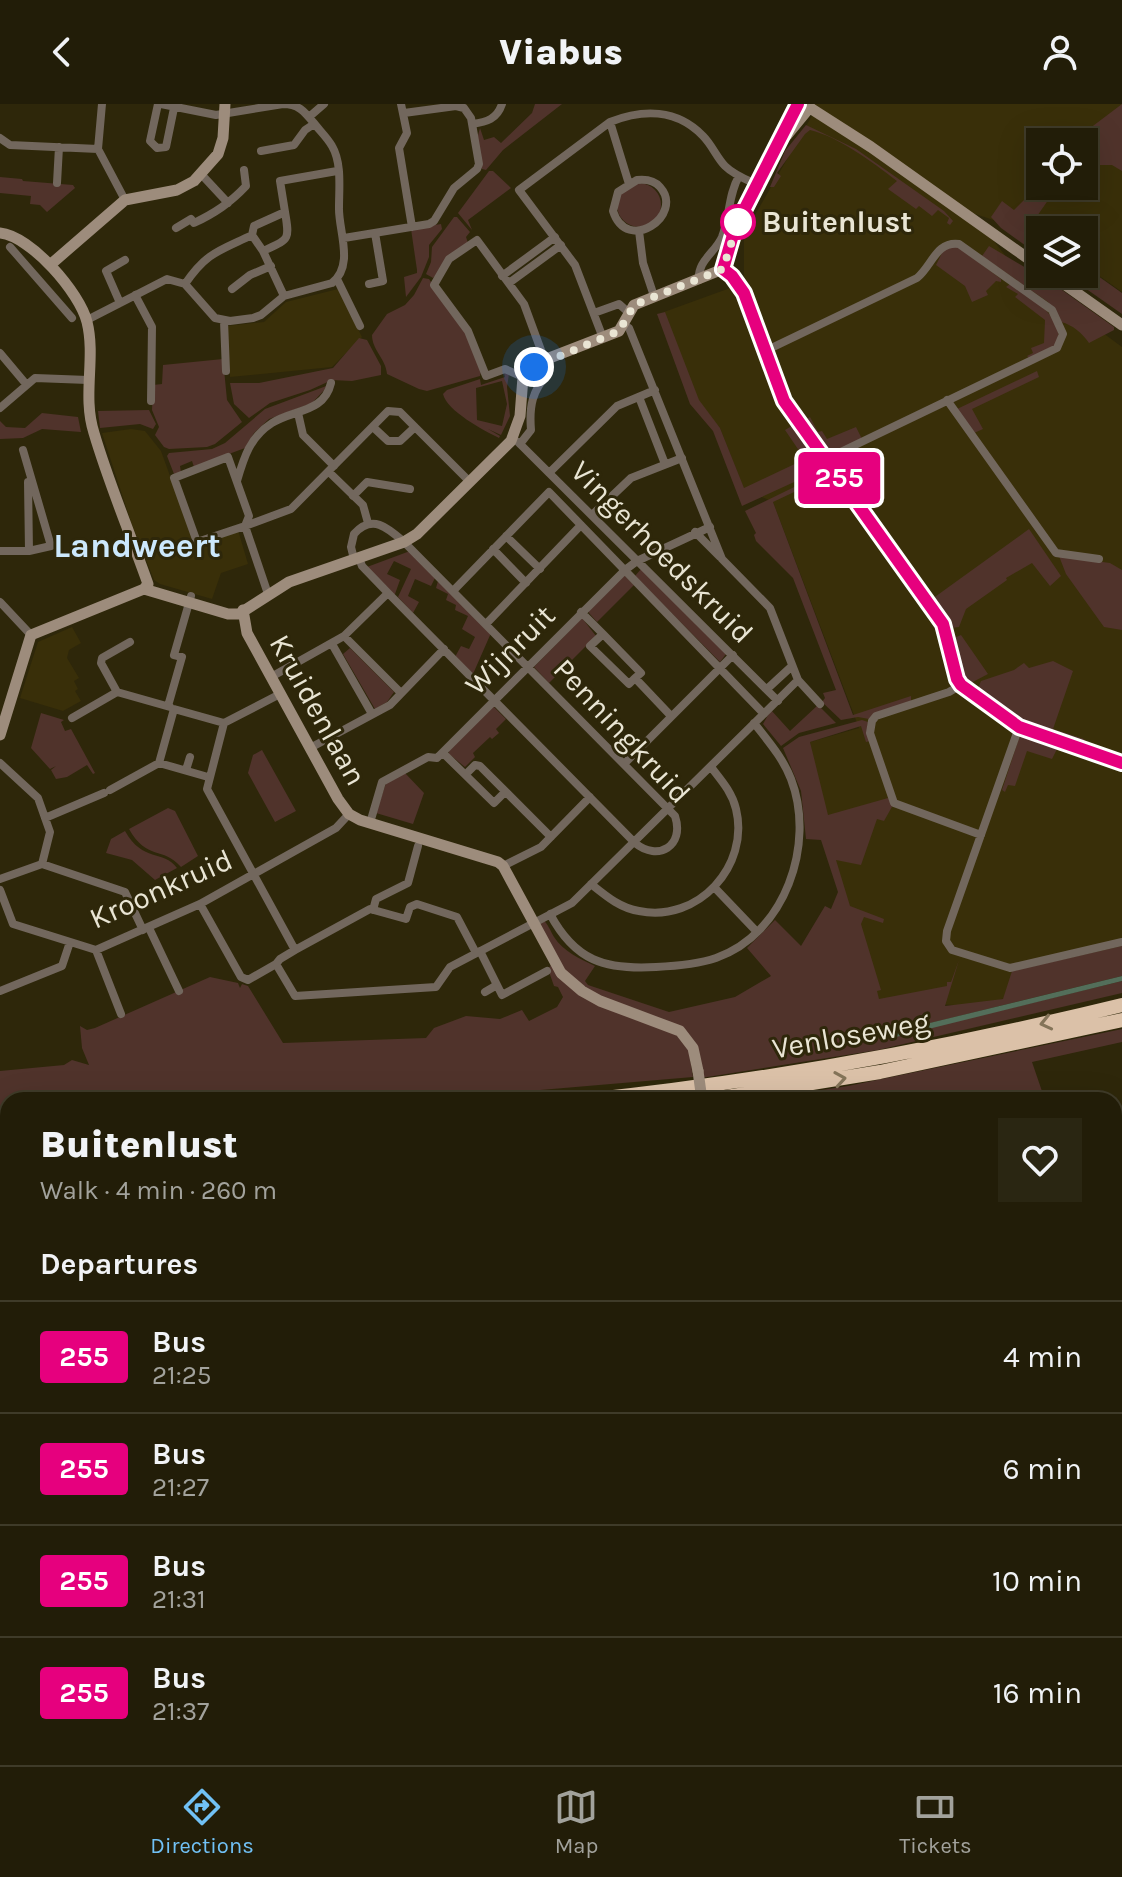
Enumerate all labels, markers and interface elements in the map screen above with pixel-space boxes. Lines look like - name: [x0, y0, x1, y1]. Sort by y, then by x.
- icon: back: [40, 30, 84, 74]
- icon: person: [1038, 30, 1082, 74]
- text: Viabus: [499, 31, 623, 73]
- map controls: [1026, 128, 1098, 288]
- button: locate: [1026, 128, 1098, 200]
- place label: Buitenlust: [762, 204, 912, 240]
- marker: Buitenlust: [721, 205, 755, 239]
- button: layers: [1026, 216, 1098, 288]
- your location: [514, 347, 554, 387]
- line badge: 255: [793, 452, 885, 504]
- street label: Vingerhoedskruid: [563, 453, 761, 651]
- text: 255: [814, 461, 864, 494]
- district label: Landweert: [53, 526, 221, 566]
- street label: Wijnruit: [457, 597, 563, 703]
- street label: Kruidenlaan: [262, 628, 374, 792]
- street label: Penningkruid: [546, 651, 698, 811]
- street label: Kroonkruid: [84, 842, 238, 936]
- street label: Venloseweg: [769, 1003, 933, 1067]
- one-way arrow: [1040, 1014, 1053, 1031]
- one-way arrow: [833, 1071, 847, 1088]
- button: heart: [998, 1118, 1082, 1202]
- text: Buitenlust: [40, 1122, 238, 1167]
- text: Walk · 4 min · 260 m: [40, 1175, 277, 1206]
- text: Departures: [40, 1246, 198, 1282]
- text: Bus: [152, 1324, 206, 1360]
- text: 4 min: [1003, 1339, 1082, 1375]
- text: 255: [59, 1340, 109, 1373]
- text: 21:25: [152, 1360, 211, 1391]
- text: Bus: [152, 1436, 206, 1472]
- text: 6 min: [1003, 1451, 1082, 1487]
- text: 255: [59, 1452, 109, 1485]
- text: 21:27: [152, 1472, 209, 1503]
- text: Bus: [152, 1548, 206, 1584]
- text: 10 min: [992, 1563, 1082, 1599]
- text: 255: [59, 1564, 109, 1597]
- text: 21:31: [152, 1584, 206, 1615]
- text: Bus: [152, 1660, 206, 1696]
- text: 16 min: [993, 1675, 1082, 1711]
- text: 255: [59, 1676, 109, 1709]
- text: 21:37: [152, 1696, 209, 1727]
- tab: Directions: [150, 1785, 254, 1859]
- tab: Map: [554, 1785, 598, 1859]
- tab: Tickets: [899, 1785, 972, 1859]

